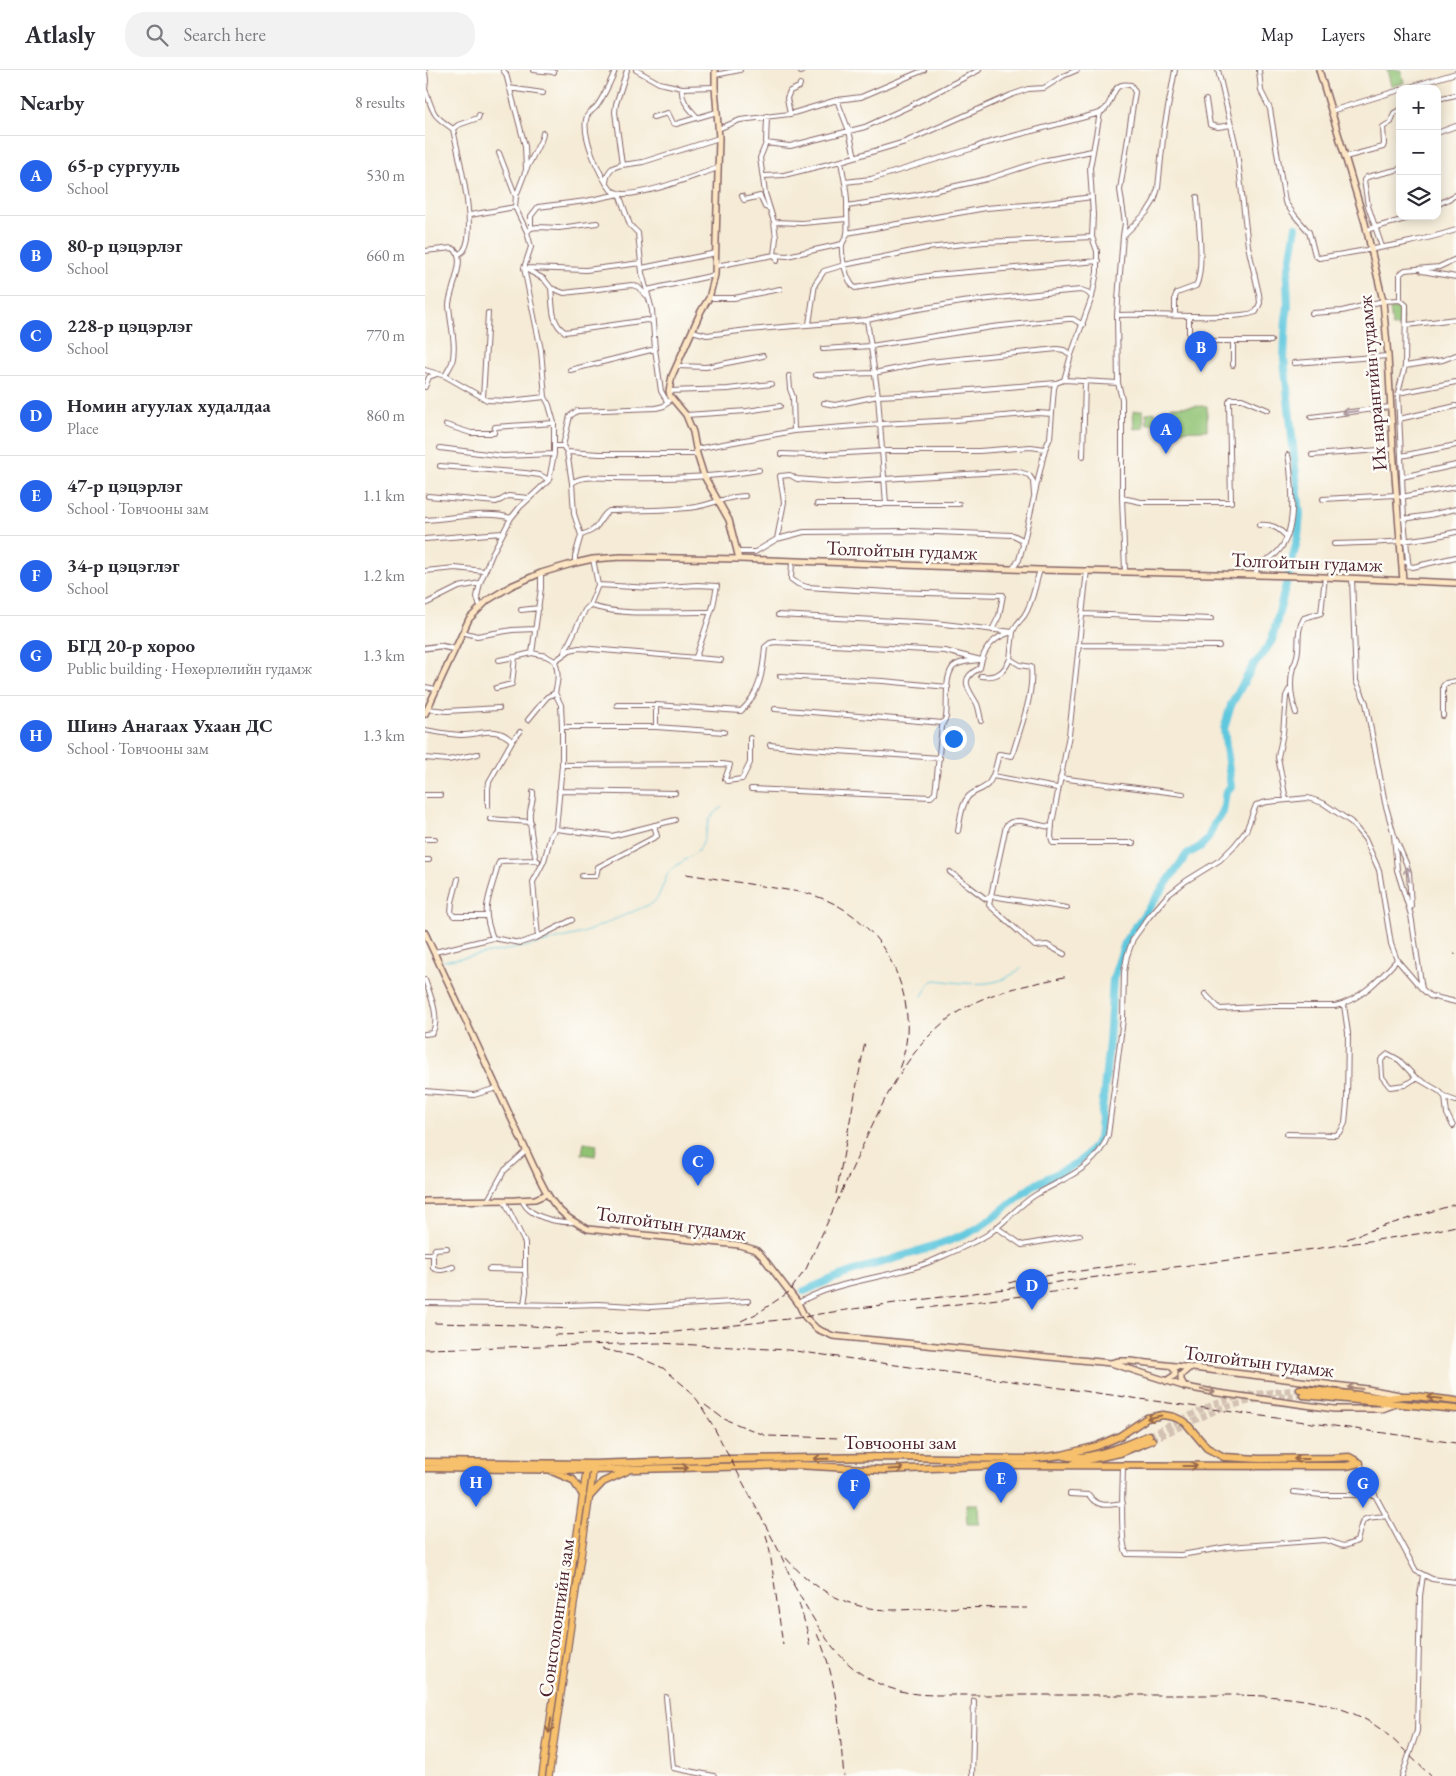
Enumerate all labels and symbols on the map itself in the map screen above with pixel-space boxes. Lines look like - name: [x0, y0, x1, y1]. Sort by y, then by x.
- street label: Их нарангийн гудамж: [1351, 294, 1393, 472]
- pin: B: [1185, 331, 1217, 372]
- one-way arrow: [1343, 407, 1359, 417]
- pin: A: [1150, 413, 1182, 454]
- street label: Толгойтын гудамж: [826, 534, 978, 566]
- street label: Толгойтын гудамж: [1231, 546, 1383, 578]
- your location: [941, 726, 967, 752]
- one-way arrow: [1403, 866, 1413, 882]
- pin: C: [682, 1145, 714, 1186]
- street label: Толгойтын гудамж: [594, 1200, 748, 1246]
- pin: D: [1016, 1269, 1048, 1310]
- street label: Толгойтын гудамж: [1182, 1339, 1336, 1383]
- one-way arrow: [1347, 1382, 1363, 1392]
- one-way arrow: [1199, 1387, 1215, 1397]
- one-way arrow: [1428, 1393, 1444, 1403]
- one-way arrow: [1147, 1413, 1163, 1422]
- street label: Товчооны зам: [844, 1429, 957, 1455]
- one-way arrow: [813, 1454, 829, 1463]
- one-way arrow: [1293, 1454, 1309, 1464]
- one-way arrow: [1181, 1461, 1197, 1471]
- pin: E: [985, 1462, 1017, 1503]
- one-way arrow: [673, 1463, 689, 1473]
- one-way arrow: [888, 1465, 904, 1474]
- pin: H: [460, 1466, 492, 1507]
- pin: G: [1347, 1467, 1379, 1508]
- pin: F: [838, 1469, 870, 1510]
- street label: Сонсголонгийн зам: [532, 1537, 580, 1699]
- one-way arrow: [544, 1717, 554, 1733]

